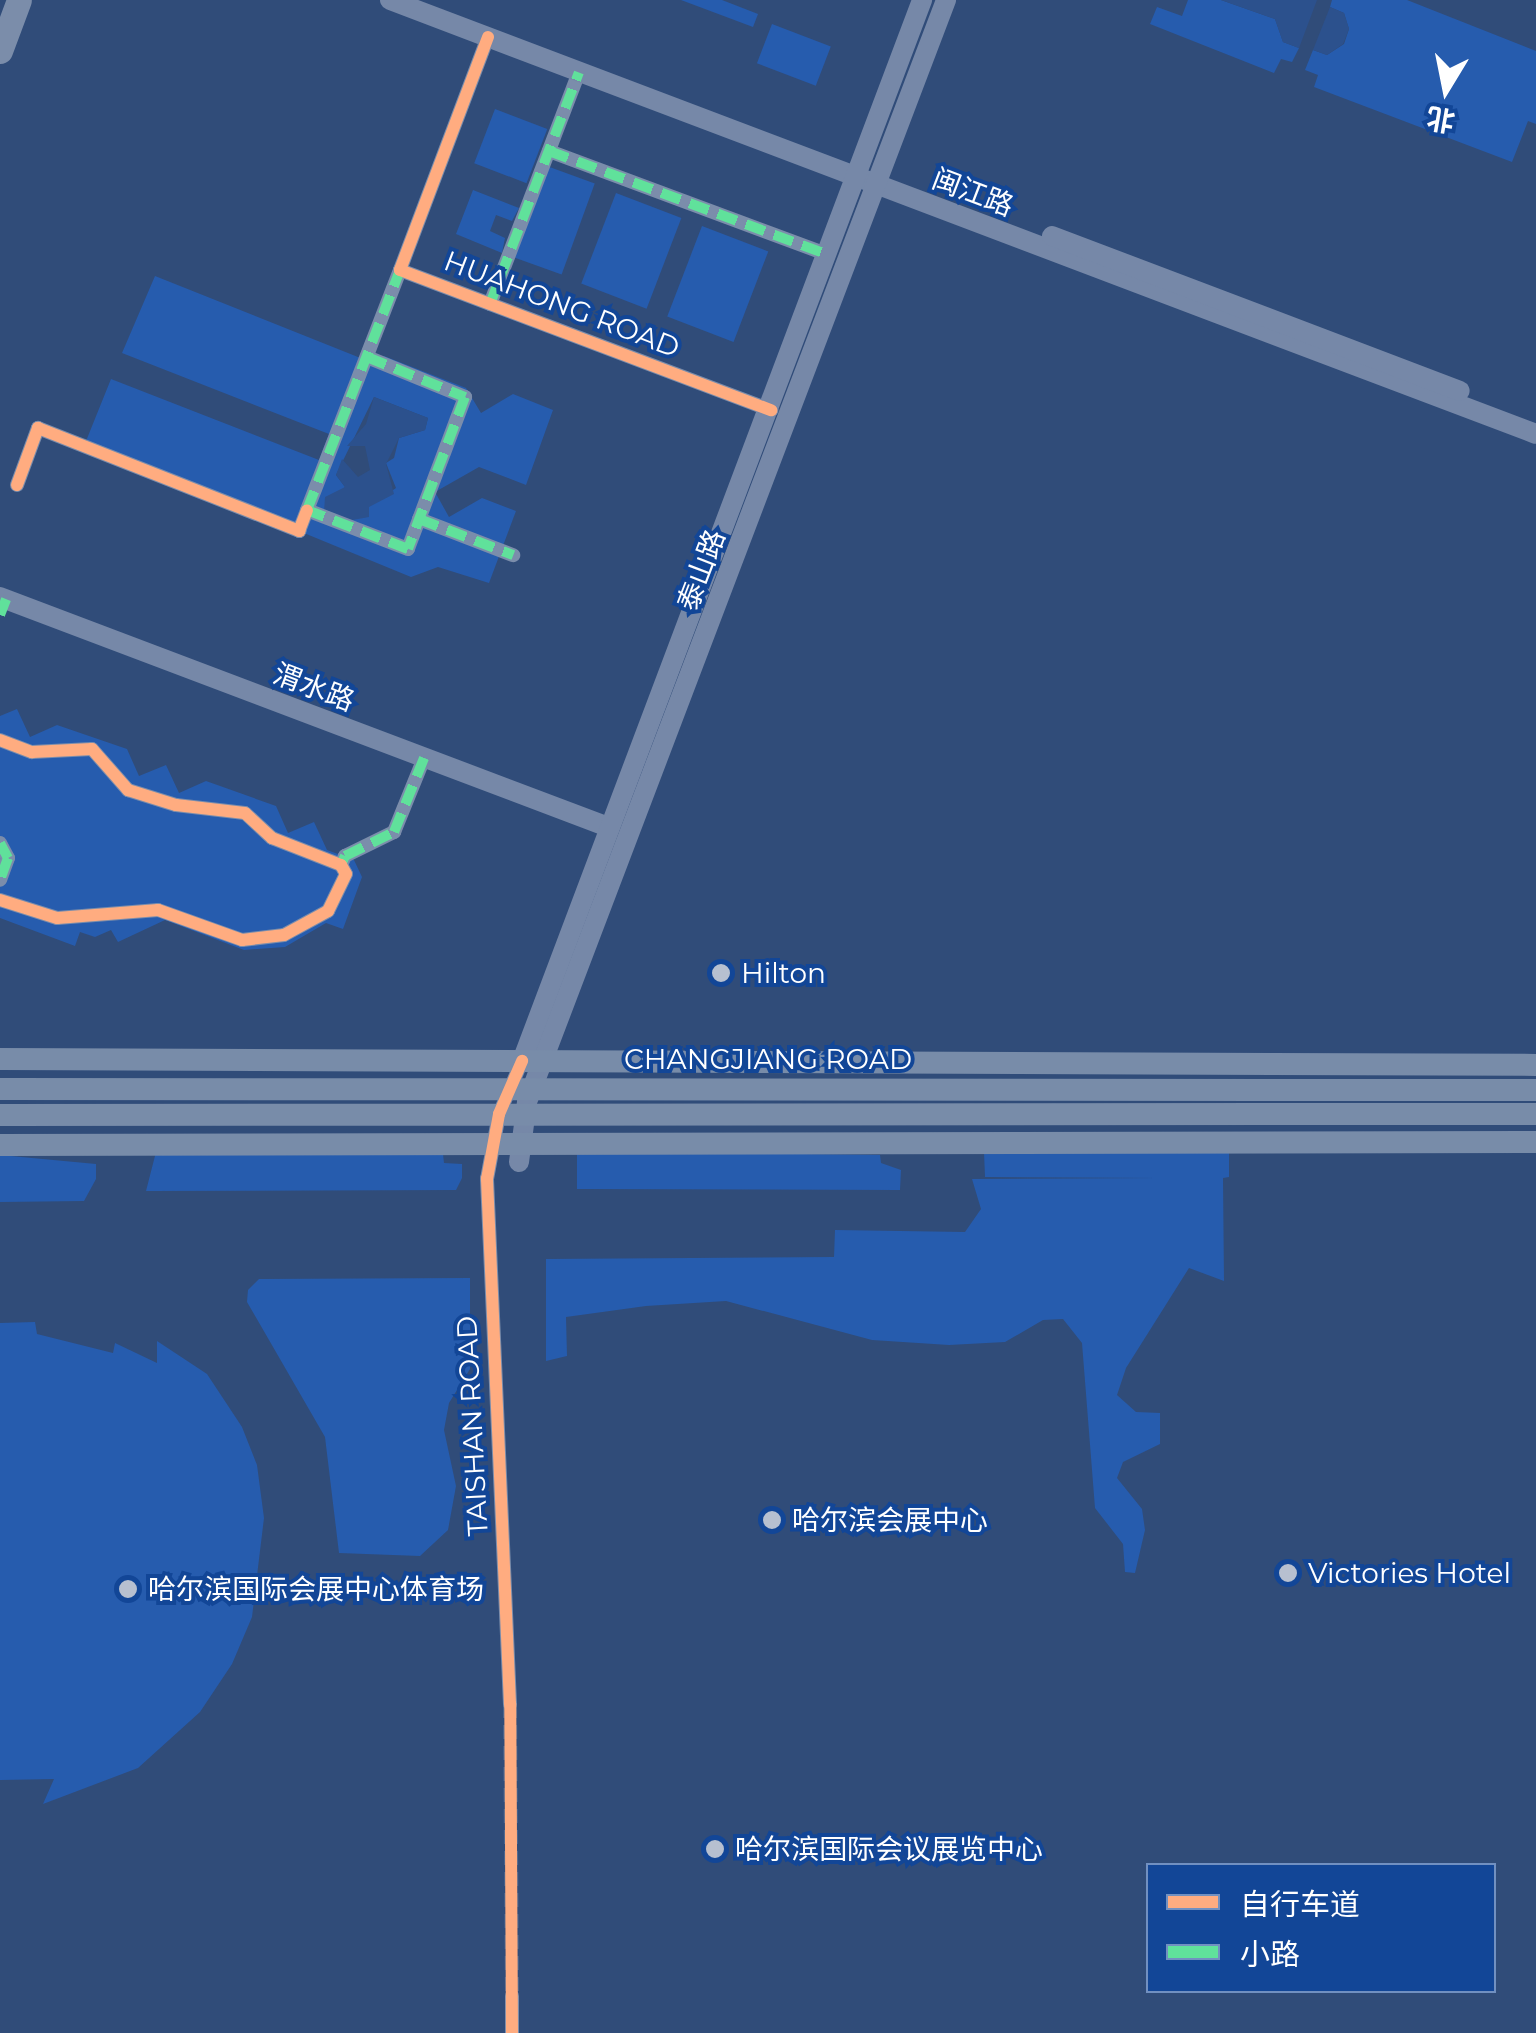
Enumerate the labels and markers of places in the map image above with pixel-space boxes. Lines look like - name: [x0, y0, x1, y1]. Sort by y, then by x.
- place label: Hilton: [741, 956, 826, 990]
- marker: Hilton: [710, 962, 732, 984]
- place label: 哈尔滨会展中心: [792, 1503, 988, 1537]
- marker: 哈尔滨会展中心: [761, 1509, 783, 1531]
- place label: Victories Hotel: [1308, 1556, 1511, 1590]
- marker: Victories Hotel: [1277, 1562, 1299, 1584]
- place label: 哈尔滨国际会展中心体育场: [148, 1572, 484, 1606]
- marker: 哈尔滨国际会展中心体育场: [117, 1578, 139, 1600]
- place label: 哈尔滨国际会议展览中心: [735, 1832, 1043, 1866]
- marker: 哈尔滨国际会议展览中心: [704, 1838, 726, 1860]

